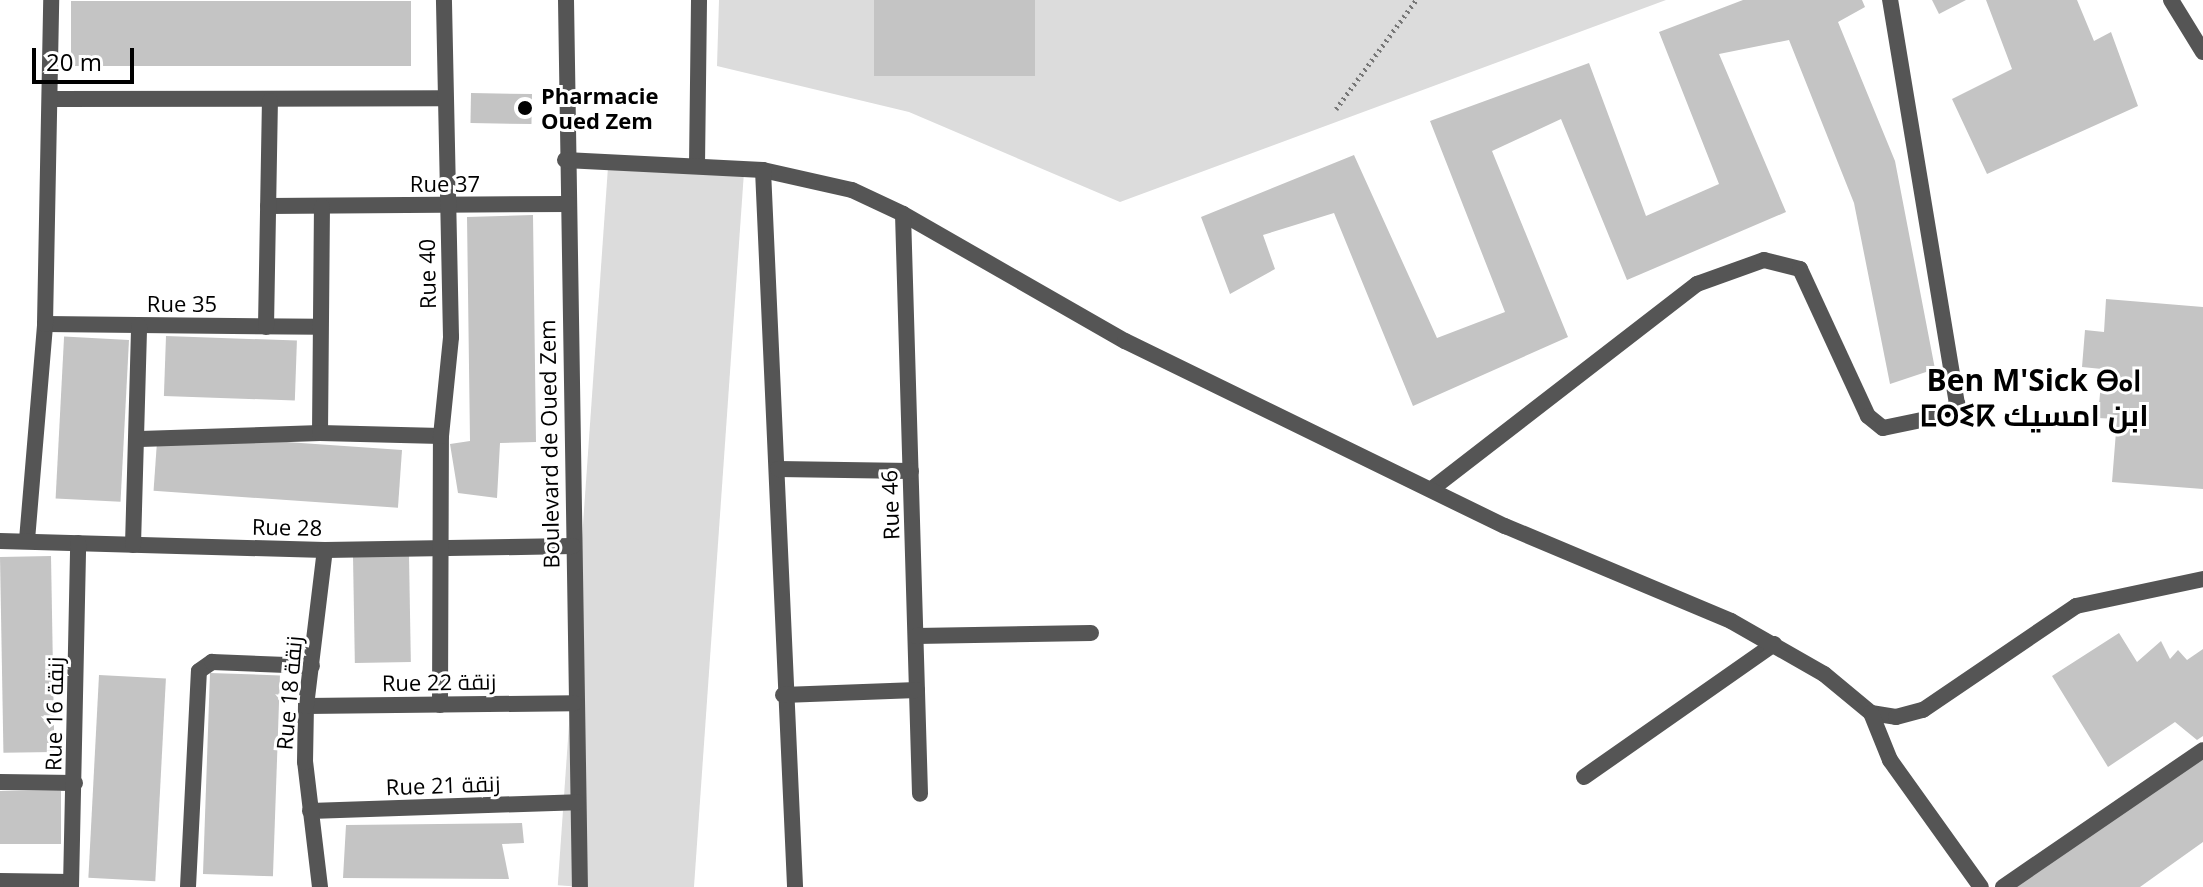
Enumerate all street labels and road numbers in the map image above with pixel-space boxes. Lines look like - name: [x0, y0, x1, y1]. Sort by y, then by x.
- street label: Rue 37: [410, 171, 480, 197]
- street label: Rue 40: [413, 239, 441, 309]
- street label: Rue 35: [147, 291, 217, 317]
- street label: Boulevard de Oued Zem: [534, 319, 564, 569]
- street label: Rue 46: [876, 469, 904, 541]
- street label: Rue 28: [252, 513, 322, 541]
- street label: Rue 18 زنقة: [271, 635, 307, 751]
- street label: Rue 16 زنقة: [40, 657, 68, 771]
- street label: Rue 22 زنقة: [382, 668, 496, 696]
- street label: Rue 21 زنقة: [385, 770, 501, 800]

